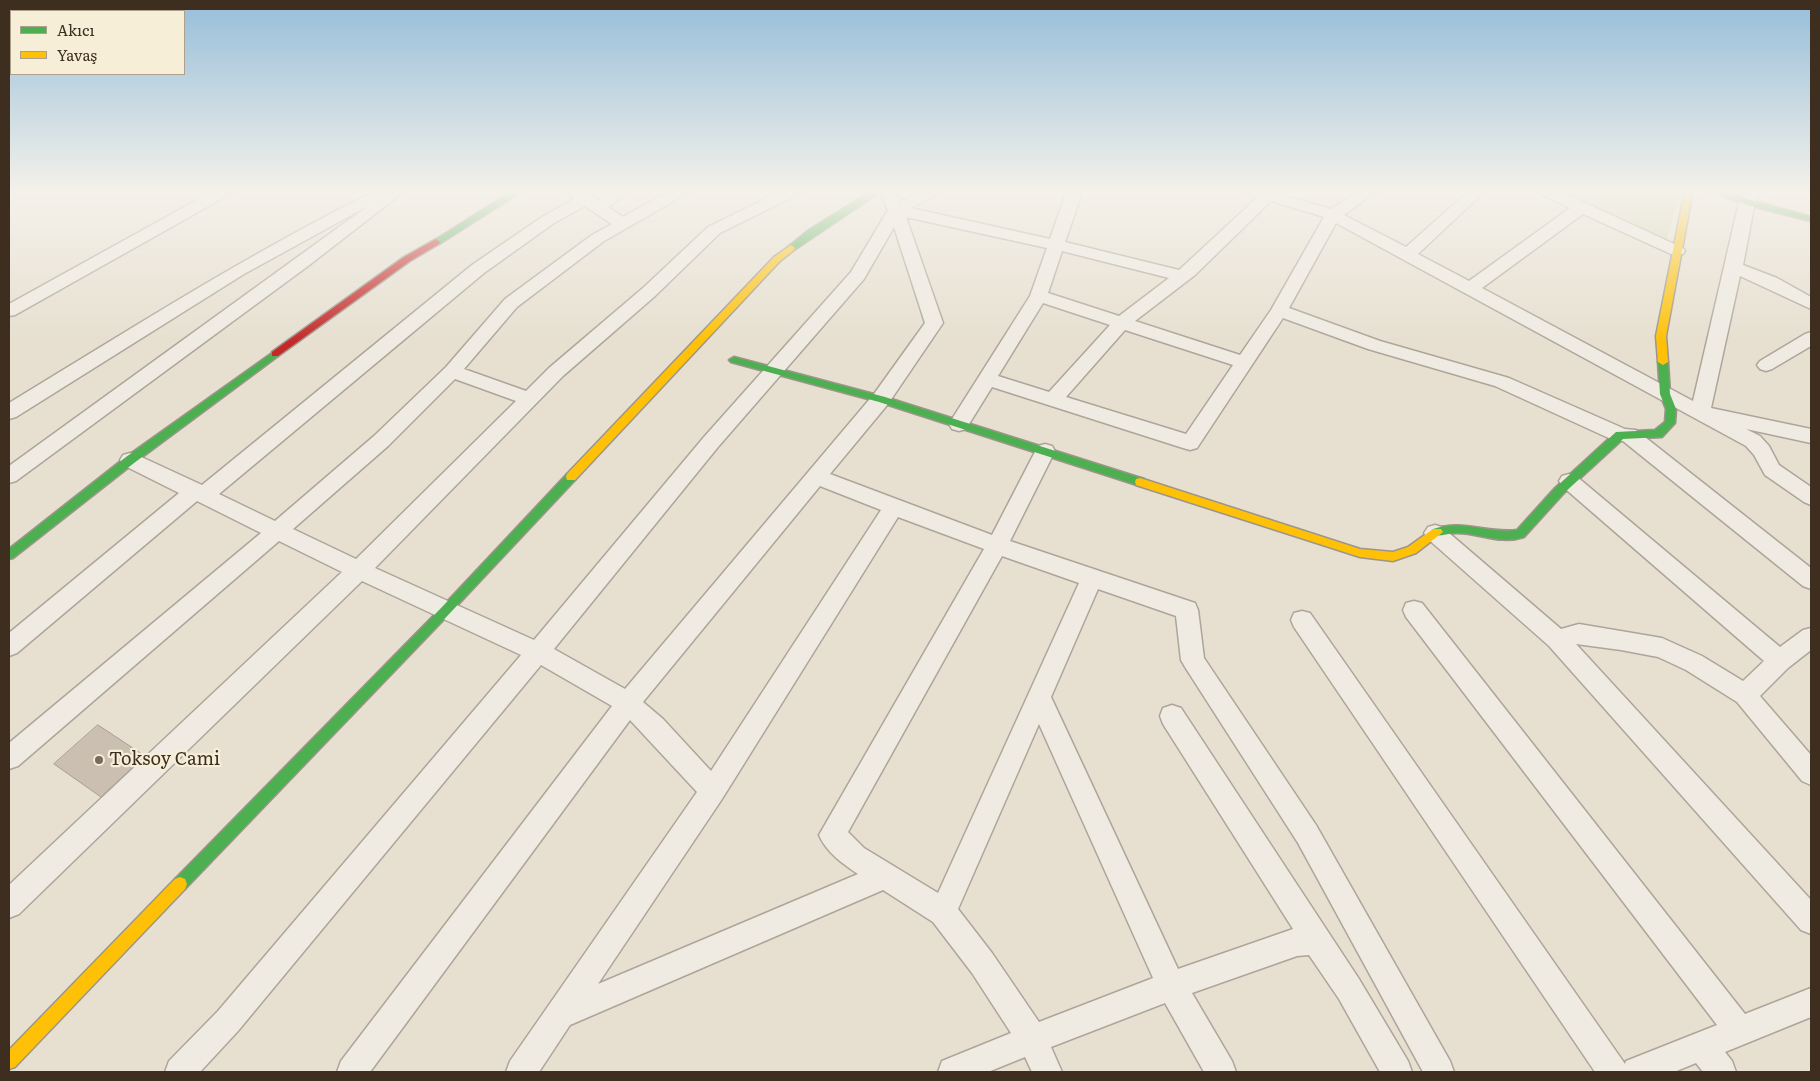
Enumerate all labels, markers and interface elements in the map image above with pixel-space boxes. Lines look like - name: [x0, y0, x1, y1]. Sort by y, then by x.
- legend: [10, 10, 185, 75]
- text: Akıcı: [57, 18, 95, 41]
- text: Yavaş: [57, 43, 97, 66]
- place label: Toksoy Cami: [109, 749, 220, 771]
- marker: Toksoy Cami: [93, 754, 105, 766]

